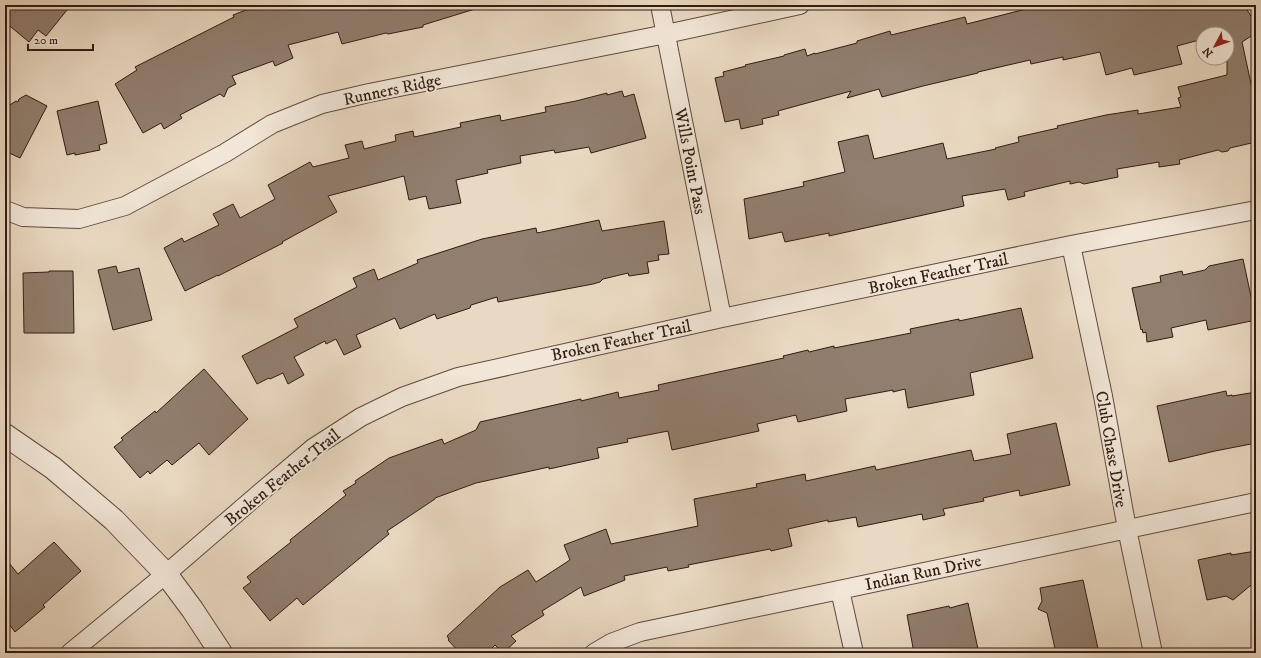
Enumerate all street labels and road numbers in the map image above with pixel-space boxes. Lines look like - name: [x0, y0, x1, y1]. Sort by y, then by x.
- street label: Runners Ridge: [341, 69, 443, 111]
- street label: Wills Point Pass: [669, 105, 711, 217]
- street label: Broken Feather Trail: [866, 248, 1010, 300]
- street label: Broken Feather Trail: [549, 315, 693, 367]
- street label: Club Chase Drive: [1090, 389, 1132, 509]
- street label: Broken Feather Trail: [220, 424, 345, 531]
- street label: Indian Run Drive: [863, 550, 983, 596]

